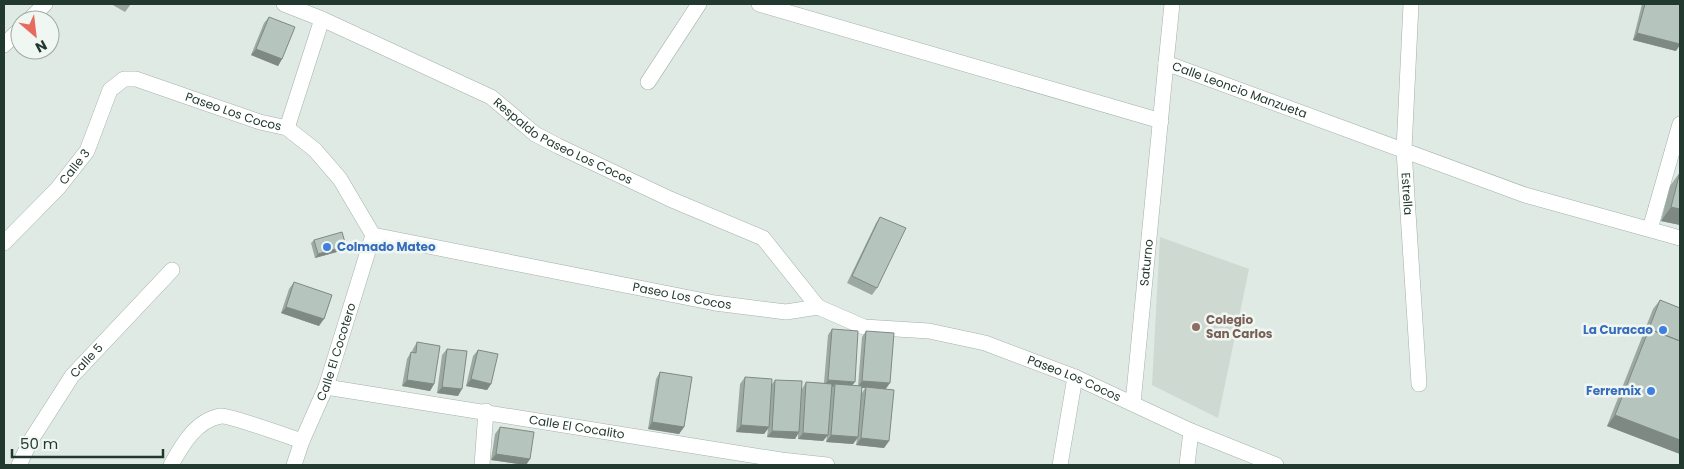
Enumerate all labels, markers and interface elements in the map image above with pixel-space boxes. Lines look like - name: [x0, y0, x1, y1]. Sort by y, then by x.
- north arrow: [10, 10, 60, 60]
- text: N: [32, 35, 50, 58]
- street label: Calle Leoncio Manzueta: [1170, 57, 1310, 122]
- street label: Paseo Los Cocos: [183, 88, 283, 135]
- street label: Respaldo Paseo Los Cocos: [490, 93, 635, 188]
- street label: Calle 3: [55, 145, 94, 188]
- street label: Estrella: [1397, 172, 1417, 216]
- place label: Colmado Mateo: [337, 238, 436, 255]
- street label: Saturno: [1135, 238, 1157, 287]
- marker: Colmado Mateo: [321, 241, 333, 253]
- street label: Paseo Los Cocos: [631, 278, 733, 313]
- street label: Calle El Cocotero: [312, 300, 360, 404]
- place label: Colegio San Carlos: [1206, 311, 1273, 342]
- marker: Colegio San Carlos: [1190, 321, 1202, 333]
- place label: La Curacao: [1583, 321, 1653, 338]
- marker: La Curacao: [1657, 324, 1669, 336]
- street label: Calle 5: [66, 339, 107, 381]
- street label: Paseo Los Cocos: [1025, 351, 1124, 405]
- place label: Ferremix: [1586, 382, 1642, 399]
- marker: Ferremix: [1645, 385, 1657, 397]
- street label: Calle El Cocalito: [528, 411, 626, 443]
- scale bar: [12, 426, 164, 458]
- text: 50 m: [20, 433, 58, 454]

